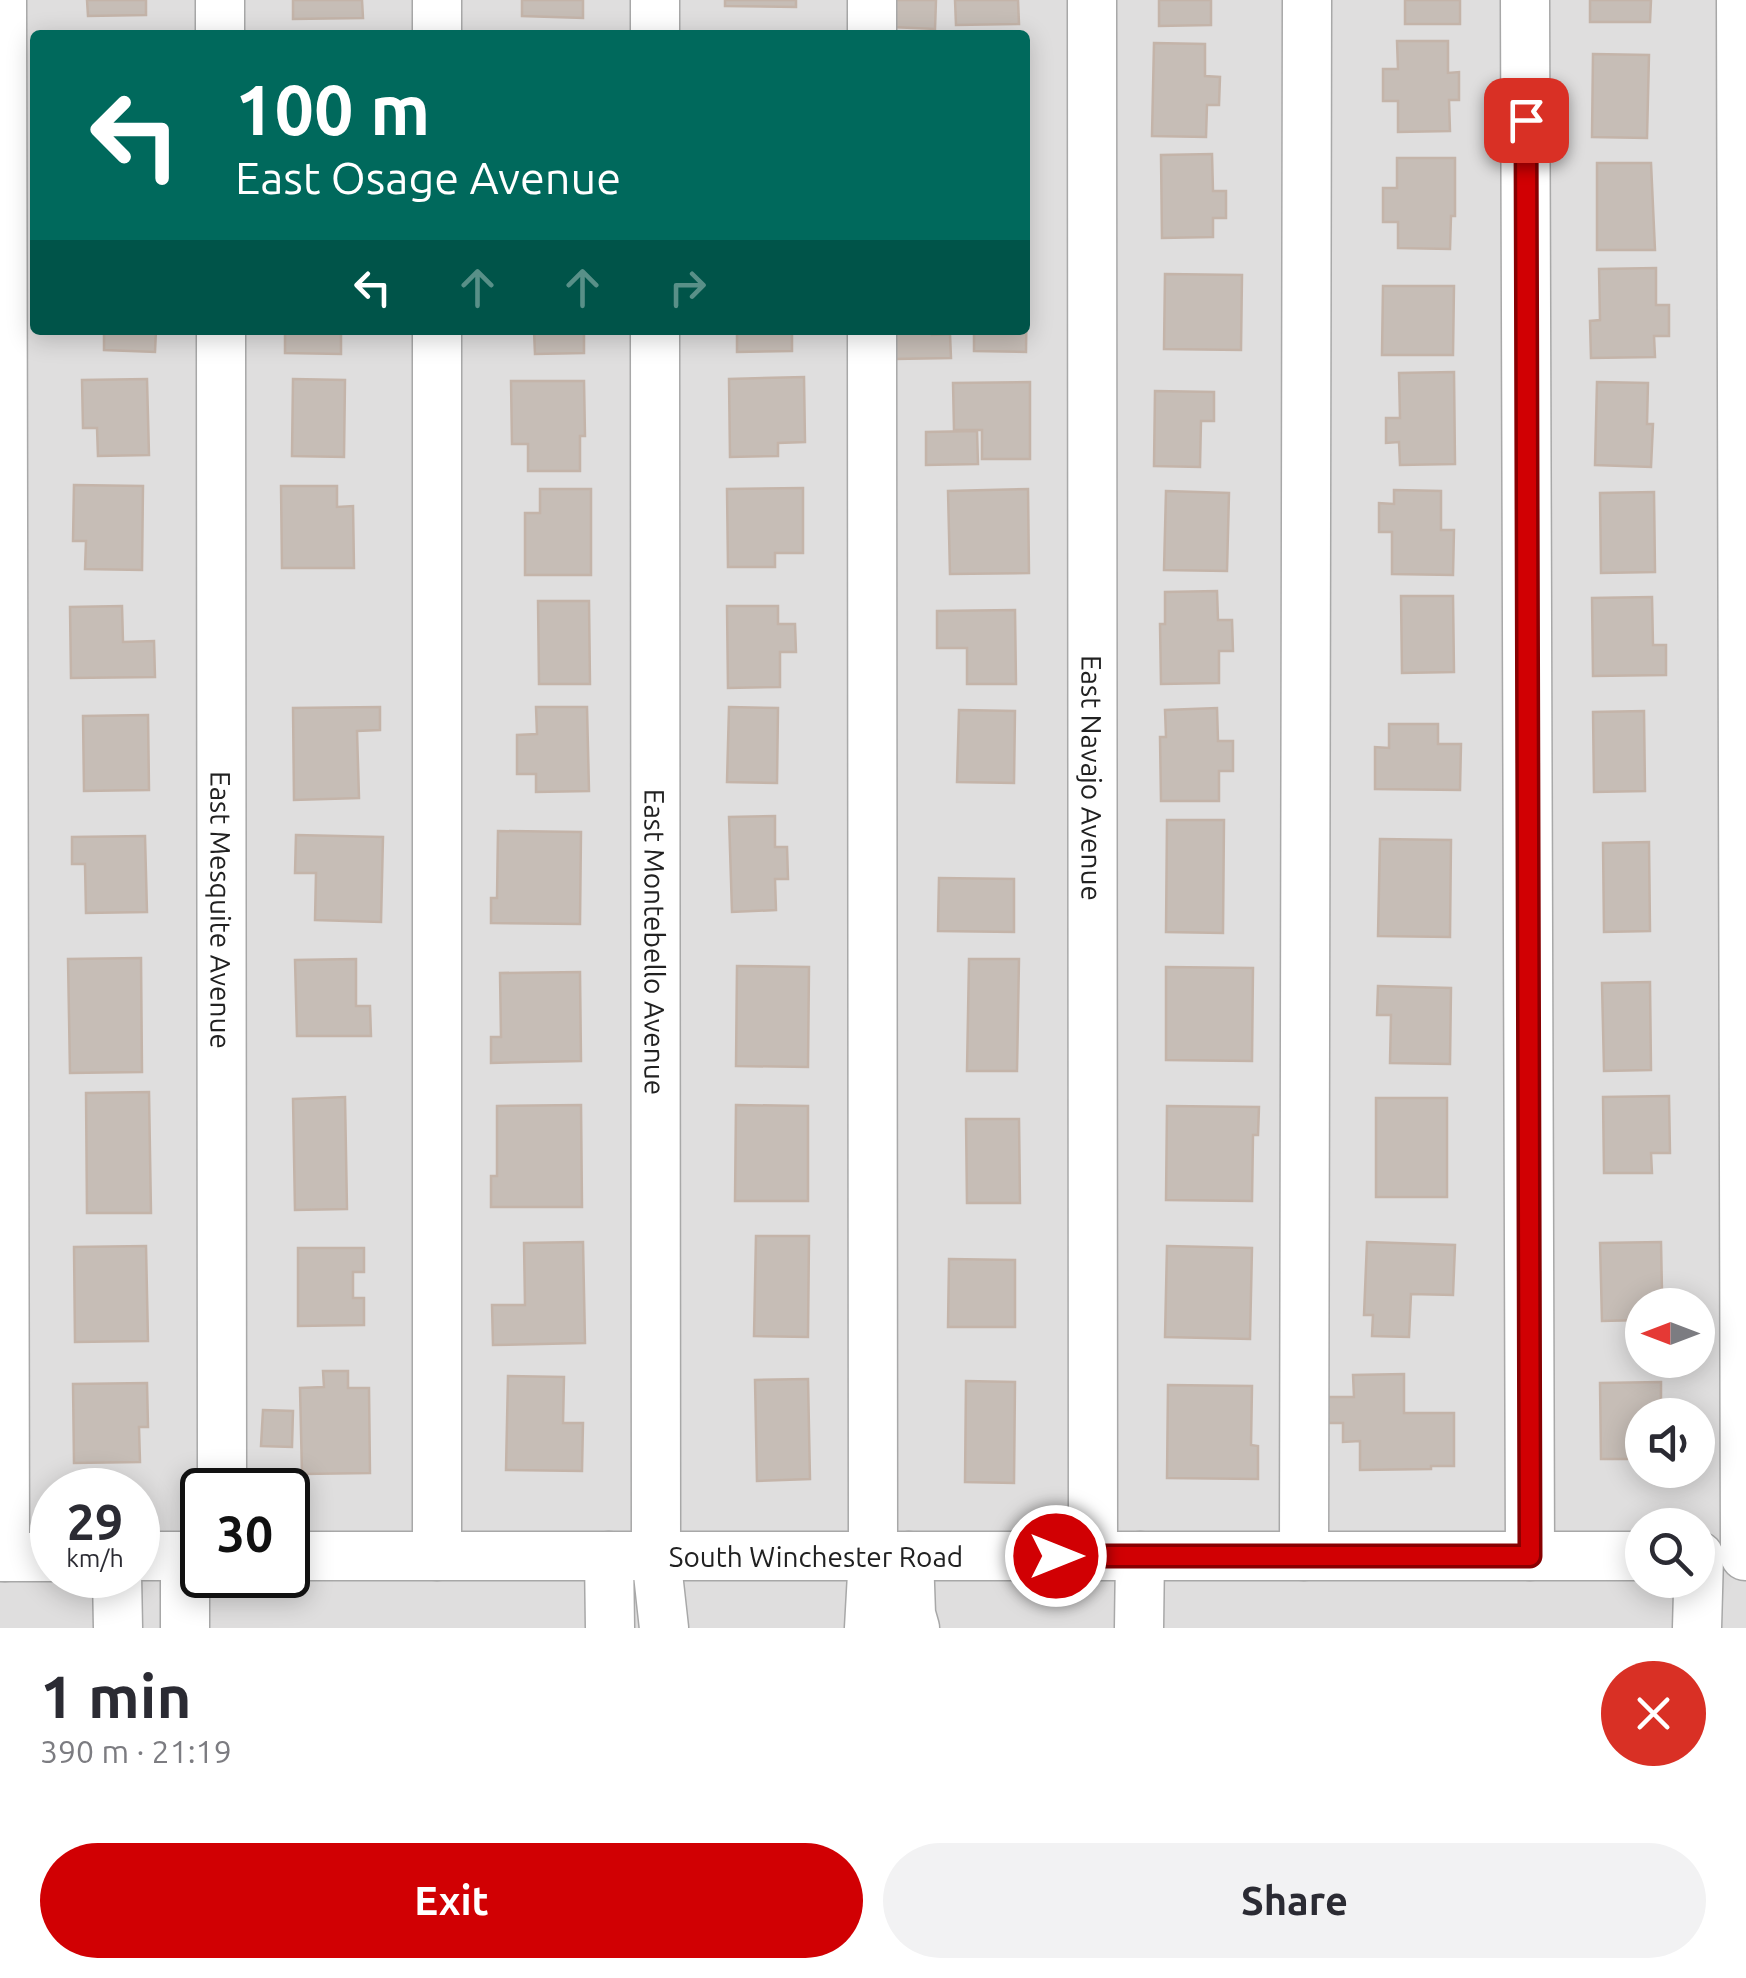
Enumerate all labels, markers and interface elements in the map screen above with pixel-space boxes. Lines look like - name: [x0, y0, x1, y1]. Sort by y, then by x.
- icon: left: [70, 70, 200, 200]
- text: 100 m: [235, 70, 430, 148]
- pin: [1484, 78, 1569, 163]
- icon: arrive: [1499, 93, 1554, 148]
- text: East Osage Avenue: [235, 152, 621, 203]
- icon: left: [345, 260, 400, 315]
- icon: ahead: [450, 260, 505, 315]
- icon: ahead: [555, 260, 610, 315]
- icon: right: [660, 260, 715, 315]
- street label: East Navajo Avenue: [1077, 655, 1108, 901]
- street label: East Mesquite Avenue: [206, 771, 237, 1049]
- street label: East Montebello Avenue: [640, 789, 671, 1095]
- north arrow: [1625, 1288, 1715, 1378]
- map controls: [1625, 1288, 1715, 1598]
- button: sound: [1625, 1398, 1715, 1488]
- speed limit sign: 30: [180, 1468, 310, 1598]
- text: 29: [67, 1493, 123, 1549]
- position arrow: [1004, 1504, 1108, 1608]
- button: search: [1625, 1508, 1715, 1598]
- street label: South Winchester Road: [669, 1541, 963, 1572]
- text: km/h: [66, 1544, 124, 1572]
- button: close: [1601, 1661, 1706, 1766]
- text: 1 min: [40, 1662, 192, 1729]
- text: 390 m · 21:19: [40, 1733, 232, 1769]
- button: Exit: [40, 1843, 863, 1958]
- button: Share: [883, 1843, 1706, 1958]

